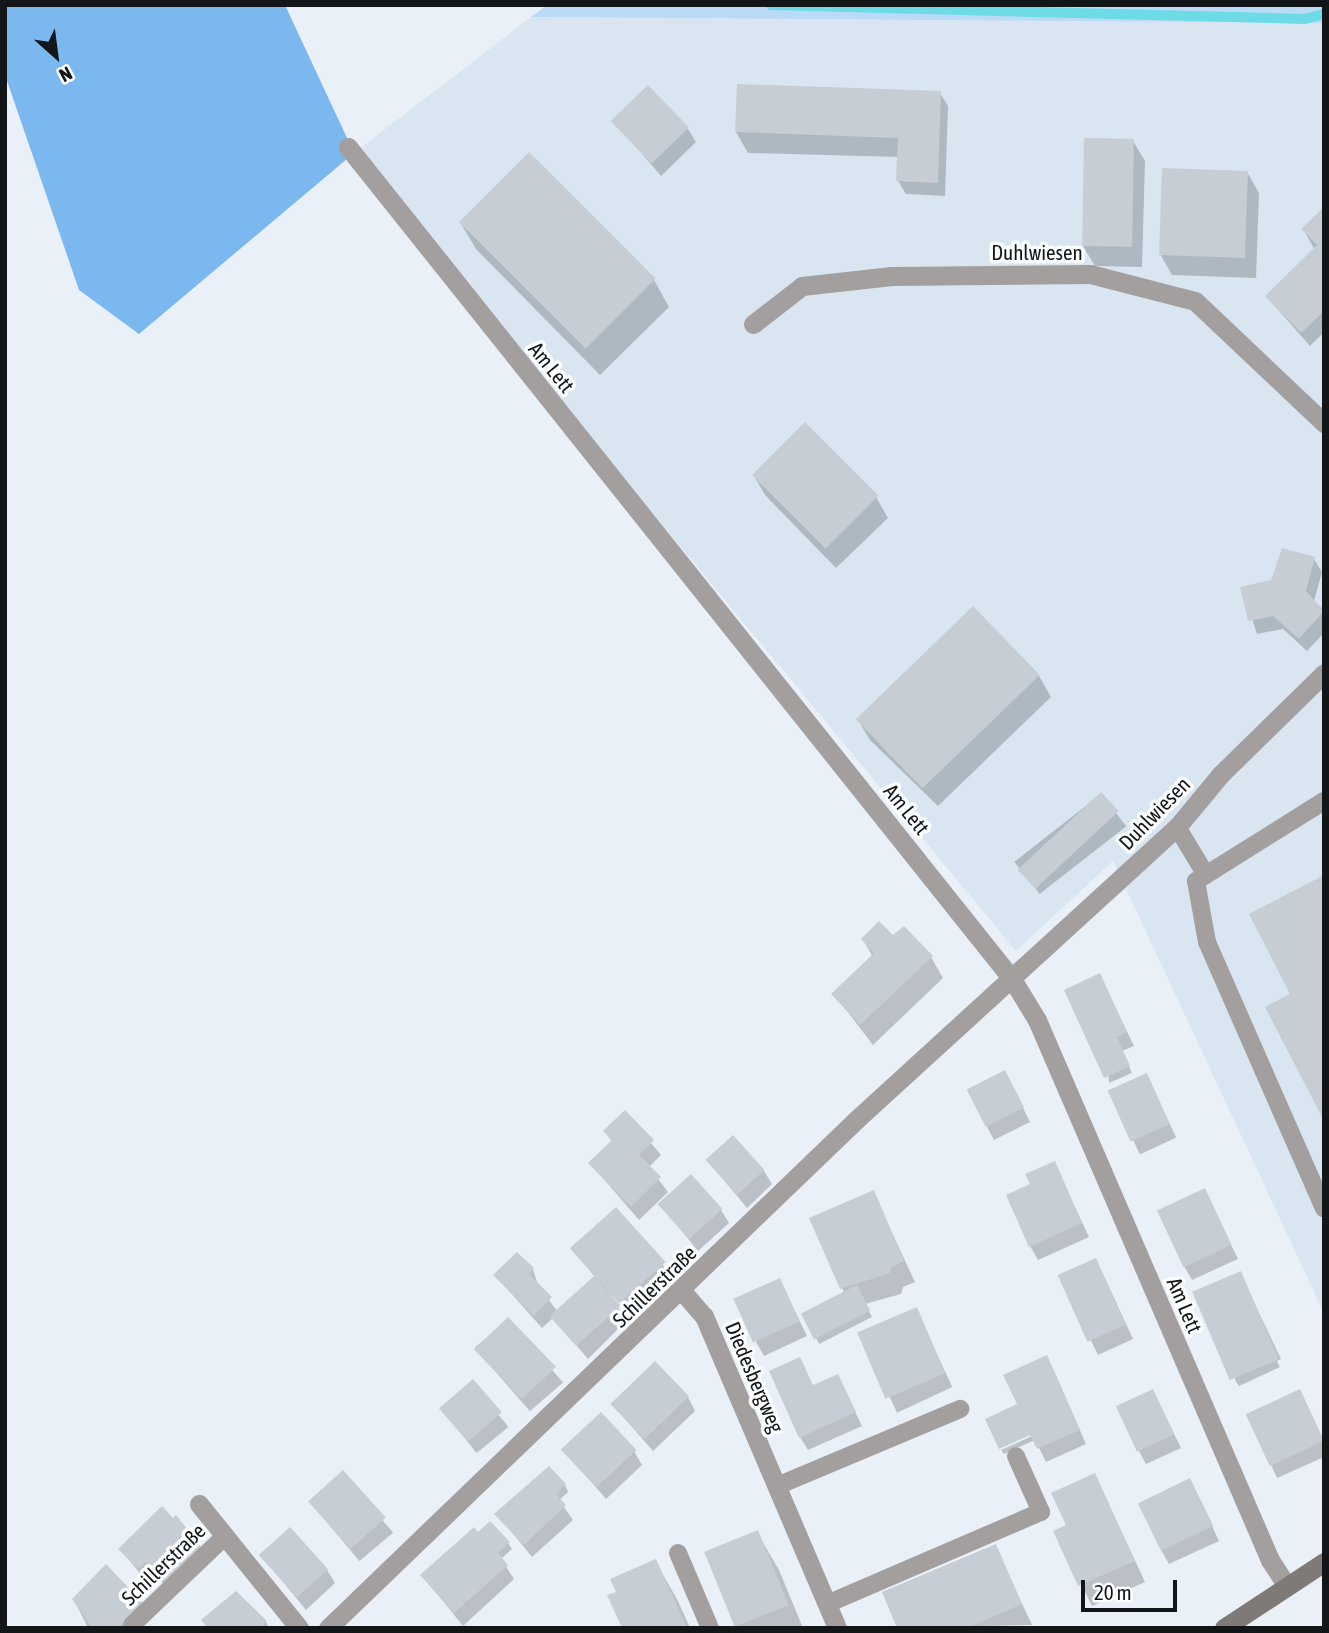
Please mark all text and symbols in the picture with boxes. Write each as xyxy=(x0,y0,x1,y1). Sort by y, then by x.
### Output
north arrow xyxy=(21,21,91,91)
text: N xyxy=(56,62,76,87)
street label: Duhlwiesen xyxy=(991,239,1083,265)
street label: Am Lett xyxy=(524,337,580,397)
street label: Duhlwiesen xyxy=(1113,771,1195,855)
street label: Am Lett xyxy=(879,779,935,839)
street label: Schillerstraße xyxy=(607,1240,701,1332)
street label: Am Lett xyxy=(1162,1273,1208,1337)
street label: Diedesbergweg xyxy=(720,1318,790,1436)
street label: Schillerstraße xyxy=(116,1518,210,1610)
scale bar xyxy=(1084,1566,1180,1610)
text: 20 m xyxy=(1094,1580,1132,1604)

